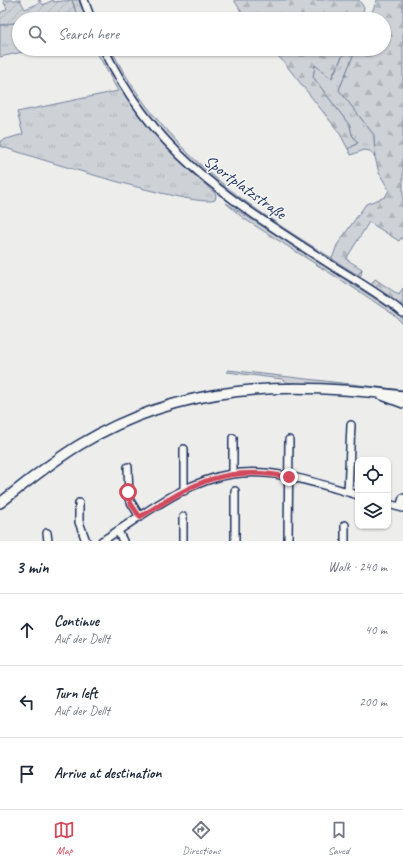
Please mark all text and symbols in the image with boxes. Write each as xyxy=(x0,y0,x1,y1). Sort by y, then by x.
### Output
search box xyxy=(12,12,391,56)
icon: search xyxy=(26,23,48,45)
text: Search here xyxy=(58,25,119,44)
street label: Sportplatzstraße xyxy=(200,150,291,225)
map controls xyxy=(355,457,391,529)
button: locate xyxy=(355,457,391,493)
route end xyxy=(280,468,298,486)
route start xyxy=(119,483,137,501)
button: layers xyxy=(355,493,391,529)
text: 3 min xyxy=(16,557,49,578)
text: Walk · 240 m xyxy=(328,559,387,575)
text: Continue xyxy=(54,612,99,631)
icon: ahead xyxy=(16,619,38,641)
text: 40 m xyxy=(365,622,387,638)
text: Auf der Dellt xyxy=(54,631,110,647)
text: Turn left xyxy=(54,684,97,703)
icon: left xyxy=(16,691,38,713)
text: 200 m xyxy=(359,694,387,710)
text: Auf der Dellt xyxy=(54,703,110,719)
icon: arrive xyxy=(16,763,38,785)
text: Arrive at destination xyxy=(54,764,161,783)
tab: Map xyxy=(53,819,75,857)
tab: Directions xyxy=(182,819,221,857)
tab: Saved xyxy=(328,819,350,857)

